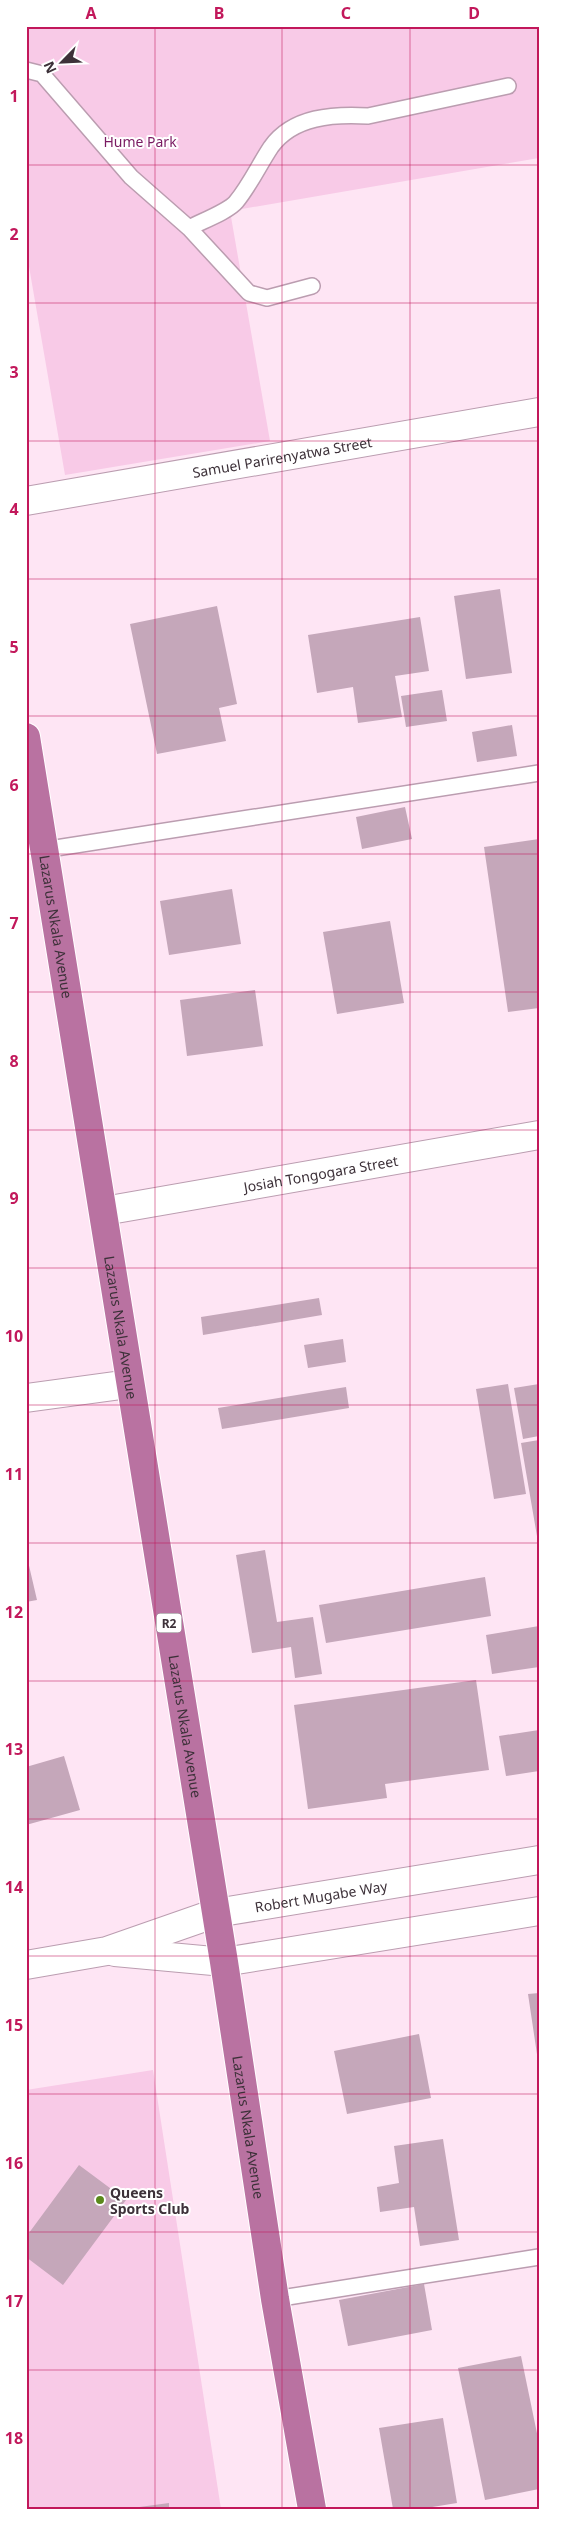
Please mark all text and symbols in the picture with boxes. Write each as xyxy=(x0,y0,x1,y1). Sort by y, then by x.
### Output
text: A xyxy=(85,2,97,24)
text: B xyxy=(214,2,224,24)
text: C xyxy=(341,2,351,24)
text: D xyxy=(468,2,480,24)
north arrow xyxy=(38,38,88,88)
text: N xyxy=(39,58,61,77)
text: 1 xyxy=(9,85,19,107)
park label: Hume Park xyxy=(103,132,177,151)
text: 2 xyxy=(9,223,19,245)
text: 3 xyxy=(9,361,19,383)
street label: Samuel Parirenyatwa Street xyxy=(191,432,373,481)
text: 4 xyxy=(9,498,19,520)
text: 5 xyxy=(9,636,19,658)
text: 6 xyxy=(9,774,19,796)
street label: Lazarus Nkala Avenue xyxy=(36,854,78,1000)
text: 7 xyxy=(9,912,19,934)
text: 8 xyxy=(9,1050,19,1072)
street label: Josiah Tongogara Street xyxy=(240,1150,399,1196)
text: 9 xyxy=(9,1187,19,1209)
street label: Lazarus Nkala Avenue xyxy=(100,1254,142,1400)
text: 10 xyxy=(5,1325,23,1347)
text: 11 xyxy=(5,1463,23,1485)
text: 12 xyxy=(5,1601,23,1623)
road number: R2 xyxy=(156,1614,182,1632)
street label: Lazarus Nkala Avenue xyxy=(165,1653,207,1799)
text: 13 xyxy=(5,1738,23,1760)
street label: Robert Mugabe Way xyxy=(253,1875,389,1916)
text: 14 xyxy=(5,1876,23,1898)
text: 15 xyxy=(5,2014,23,2036)
street label: Lazarus Nkala Avenue xyxy=(229,2054,269,2200)
text: 16 xyxy=(5,2152,23,2174)
place label: Queens Sports Club xyxy=(110,2183,190,2218)
marker: Queens Sports Club xyxy=(94,2194,106,2206)
text: 17 xyxy=(5,2290,23,2312)
text: 18 xyxy=(5,2427,23,2449)

